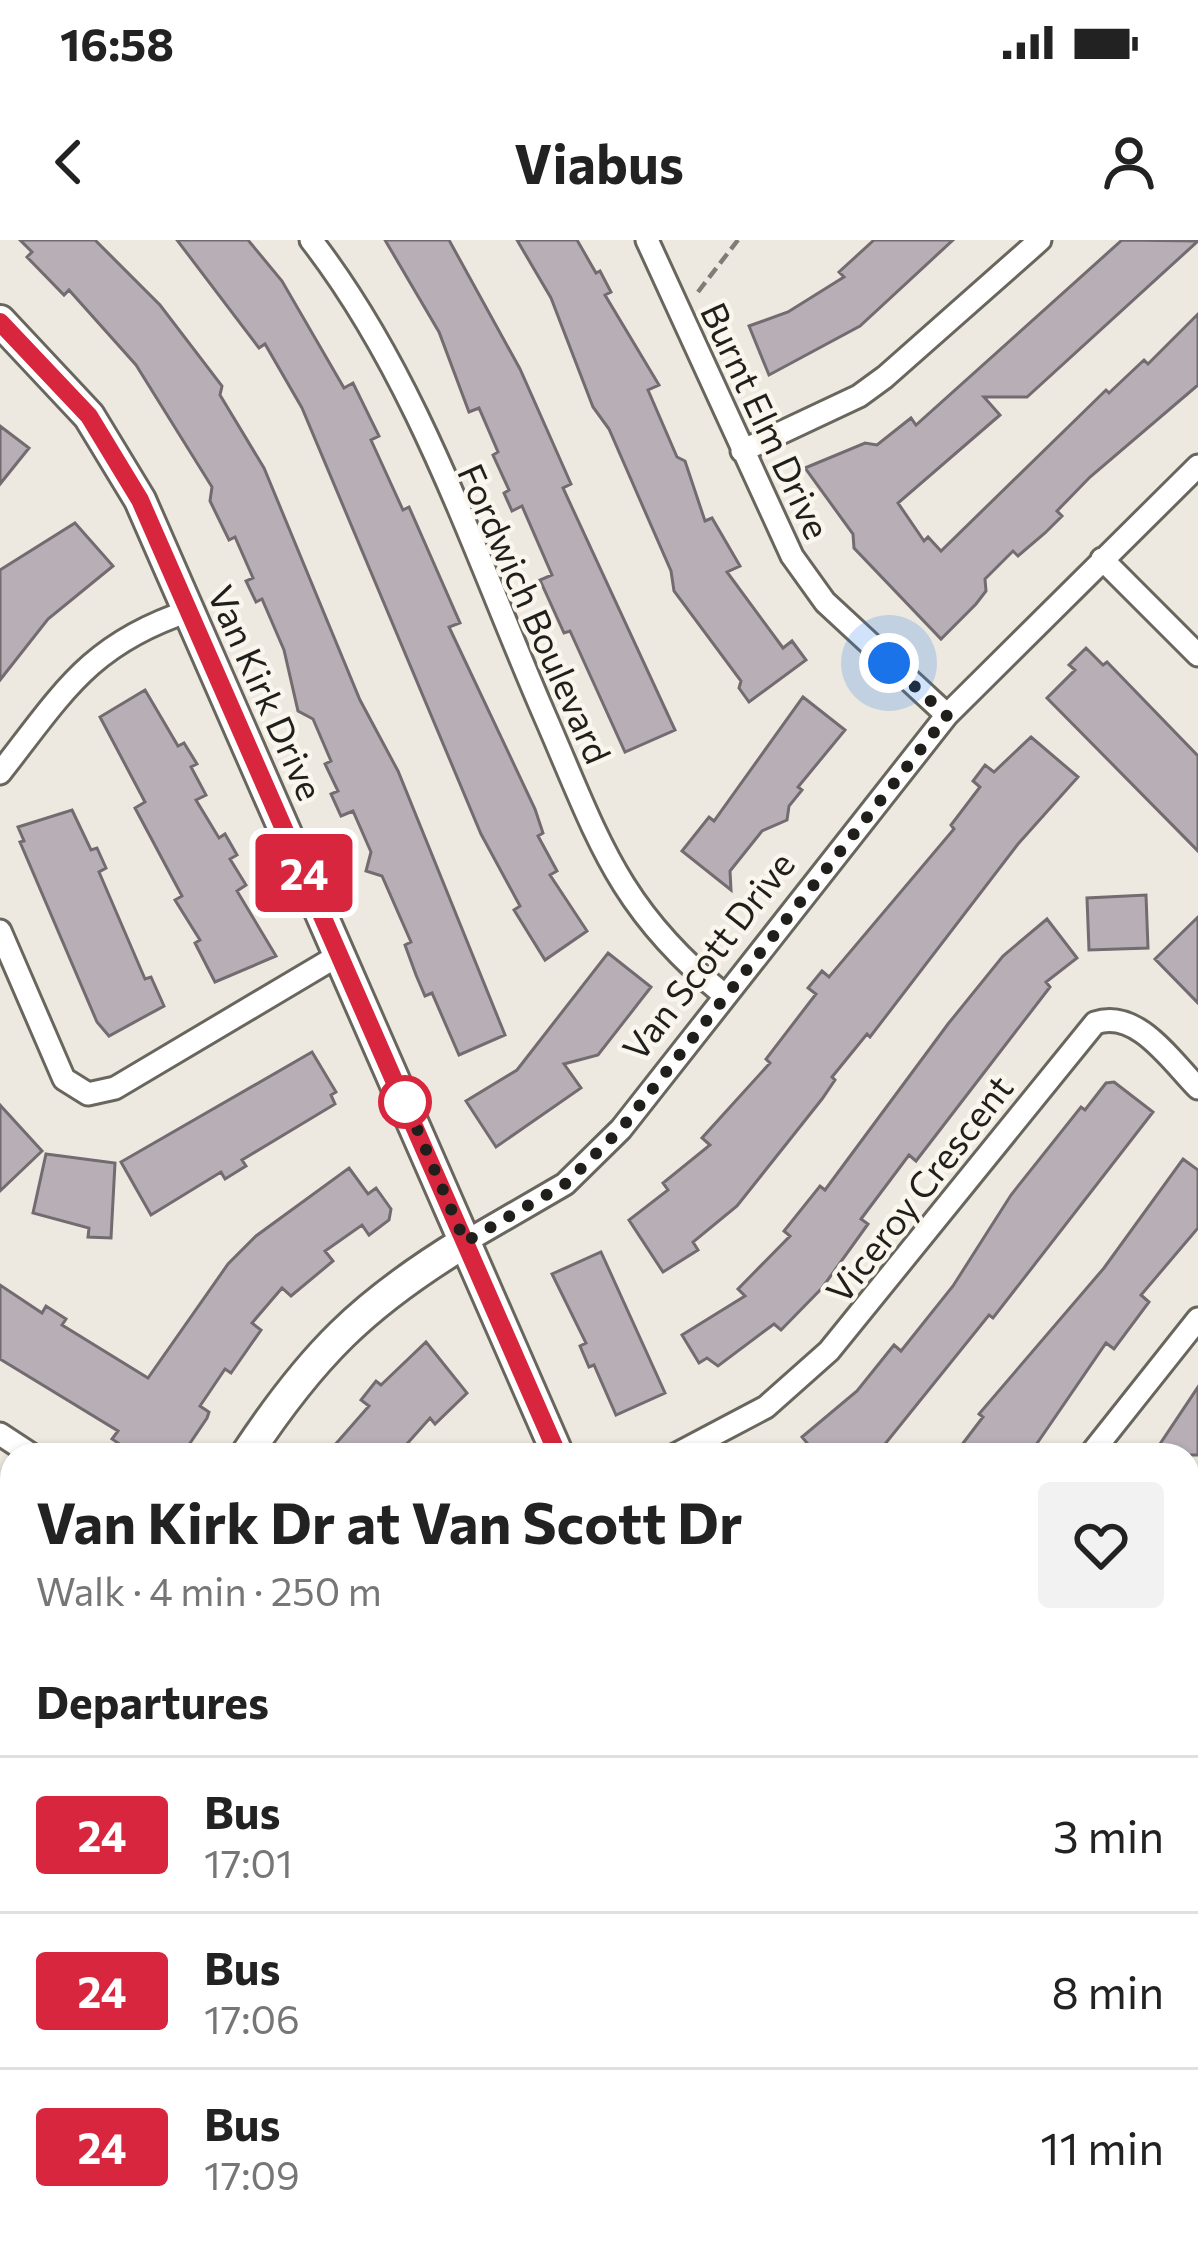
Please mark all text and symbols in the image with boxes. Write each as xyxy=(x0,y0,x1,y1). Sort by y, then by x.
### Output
text: 16:58 xyxy=(60,15,174,70)
icon: back xyxy=(36,129,102,195)
text: Viabus xyxy=(514,129,684,195)
icon: person xyxy=(1096,129,1162,195)
street label: Burnt Elm Drive xyxy=(693,295,841,545)
street label: Fordwich Boulevard xyxy=(450,456,622,770)
street label: Van Kirk Drive xyxy=(200,578,334,806)
your location xyxy=(859,633,919,693)
line badge: 24 xyxy=(250,834,358,912)
street label: Van Scott Drive xyxy=(612,842,802,1068)
text: 24 xyxy=(279,847,329,899)
street label: Viceroy Crescent xyxy=(815,1065,1021,1311)
unlabelled marker xyxy=(380,1077,430,1127)
button: heart xyxy=(1038,1482,1164,1608)
text: Van Kirk Dr at Van Scott Dr xyxy=(36,1486,742,1556)
text: Walk · 4 min · 250 m xyxy=(36,1566,382,1614)
text: Departures xyxy=(36,1673,269,1728)
text: Bus xyxy=(204,1783,280,1838)
text: 3 min xyxy=(1053,1807,1164,1862)
text: 24 xyxy=(77,1809,127,1861)
text: 17:01 xyxy=(204,1838,293,1886)
text: Bus xyxy=(204,1939,280,1994)
text: 8 min xyxy=(1051,1963,1164,2018)
text: 24 xyxy=(77,1965,127,2017)
text: 17:06 xyxy=(204,1994,300,2042)
text: Bus xyxy=(204,2095,280,2150)
text: 11 min xyxy=(1040,2119,1164,2174)
text: 24 xyxy=(77,2121,127,2173)
text: 17:09 xyxy=(204,2150,300,2198)

